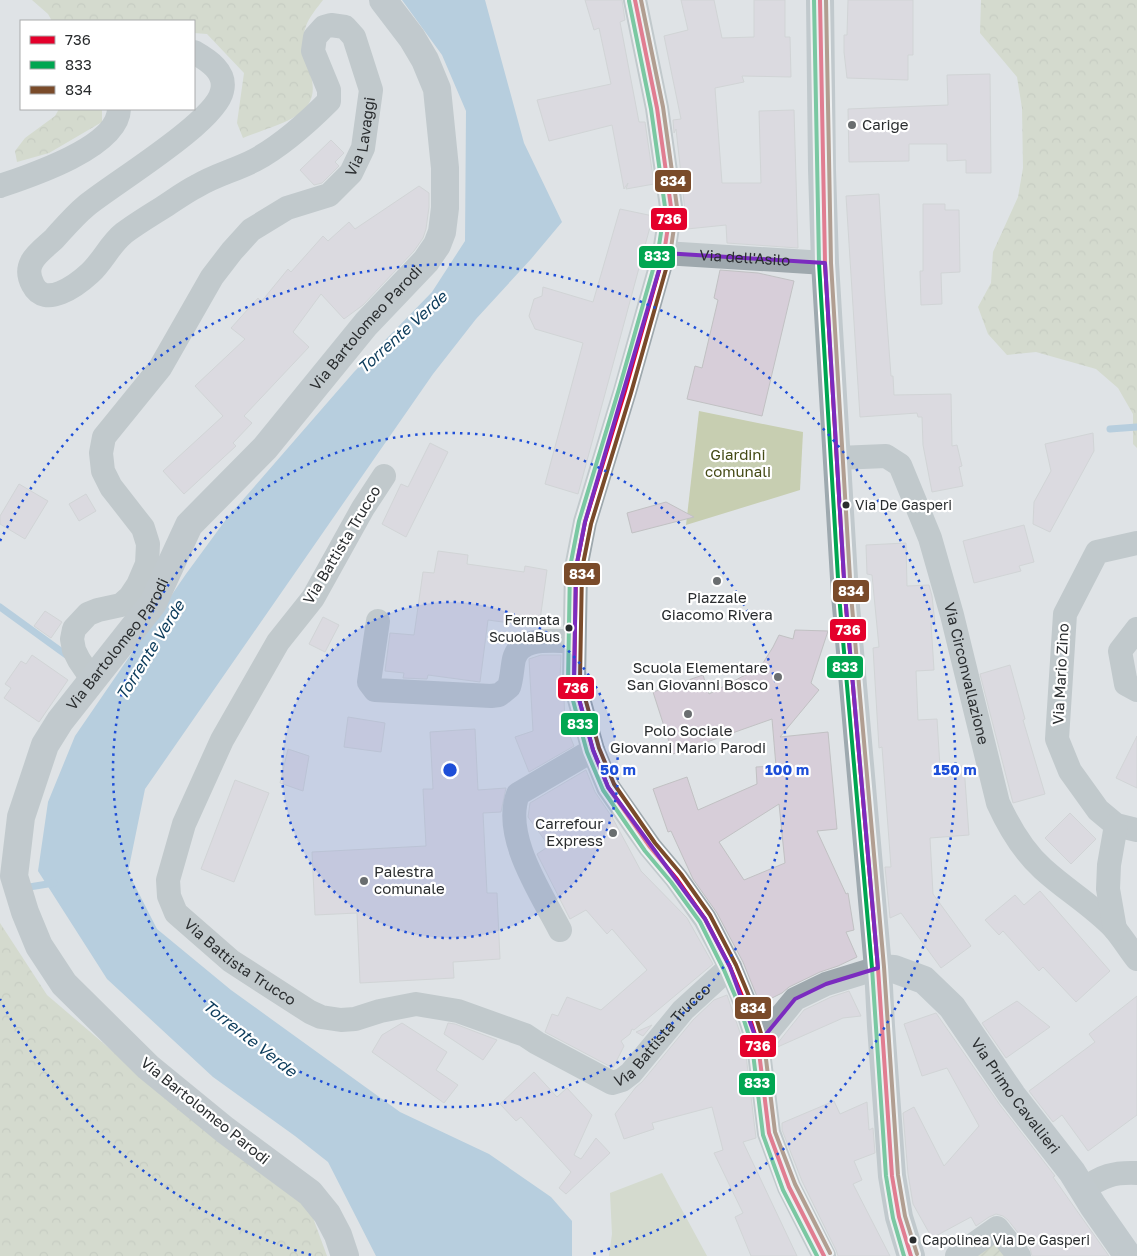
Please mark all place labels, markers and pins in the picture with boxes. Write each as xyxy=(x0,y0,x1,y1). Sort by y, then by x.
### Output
place label: Carige xyxy=(862,115,909,133)
marker: Carige xyxy=(846,119,858,131)
place label: Via De Gasperi xyxy=(855,496,952,513)
marker: Via De Gasperi xyxy=(841,500,851,510)
marker: Piazzale Giacomo Rivera xyxy=(711,575,723,587)
place label: Piazzale Giacomo Rivera xyxy=(661,588,773,623)
place label: Fermata ScuolaBus xyxy=(489,611,560,645)
marker: Fermata ScuolaBus xyxy=(564,623,574,633)
place label: Scuola Elementare San Giovanni Bosco xyxy=(627,658,768,693)
marker: Scuola Elementare San Giovanni Bosco xyxy=(772,671,784,683)
marker: Polo Sociale Giovanni Mario Parodi xyxy=(682,708,694,720)
place label: Polo Sociale Giovanni Mario Parodi xyxy=(610,721,766,756)
centre of rings xyxy=(441,761,459,779)
place label: Carrefour Express xyxy=(535,814,603,849)
marker: Carrefour Express xyxy=(607,827,619,839)
place label: Palestra comunale xyxy=(374,862,445,897)
marker: Palestra comunale xyxy=(358,875,370,887)
place label: Capolinea Via De Gasperi xyxy=(922,1231,1090,1248)
marker: Capolinea Via De Gasperi xyxy=(908,1235,918,1245)

